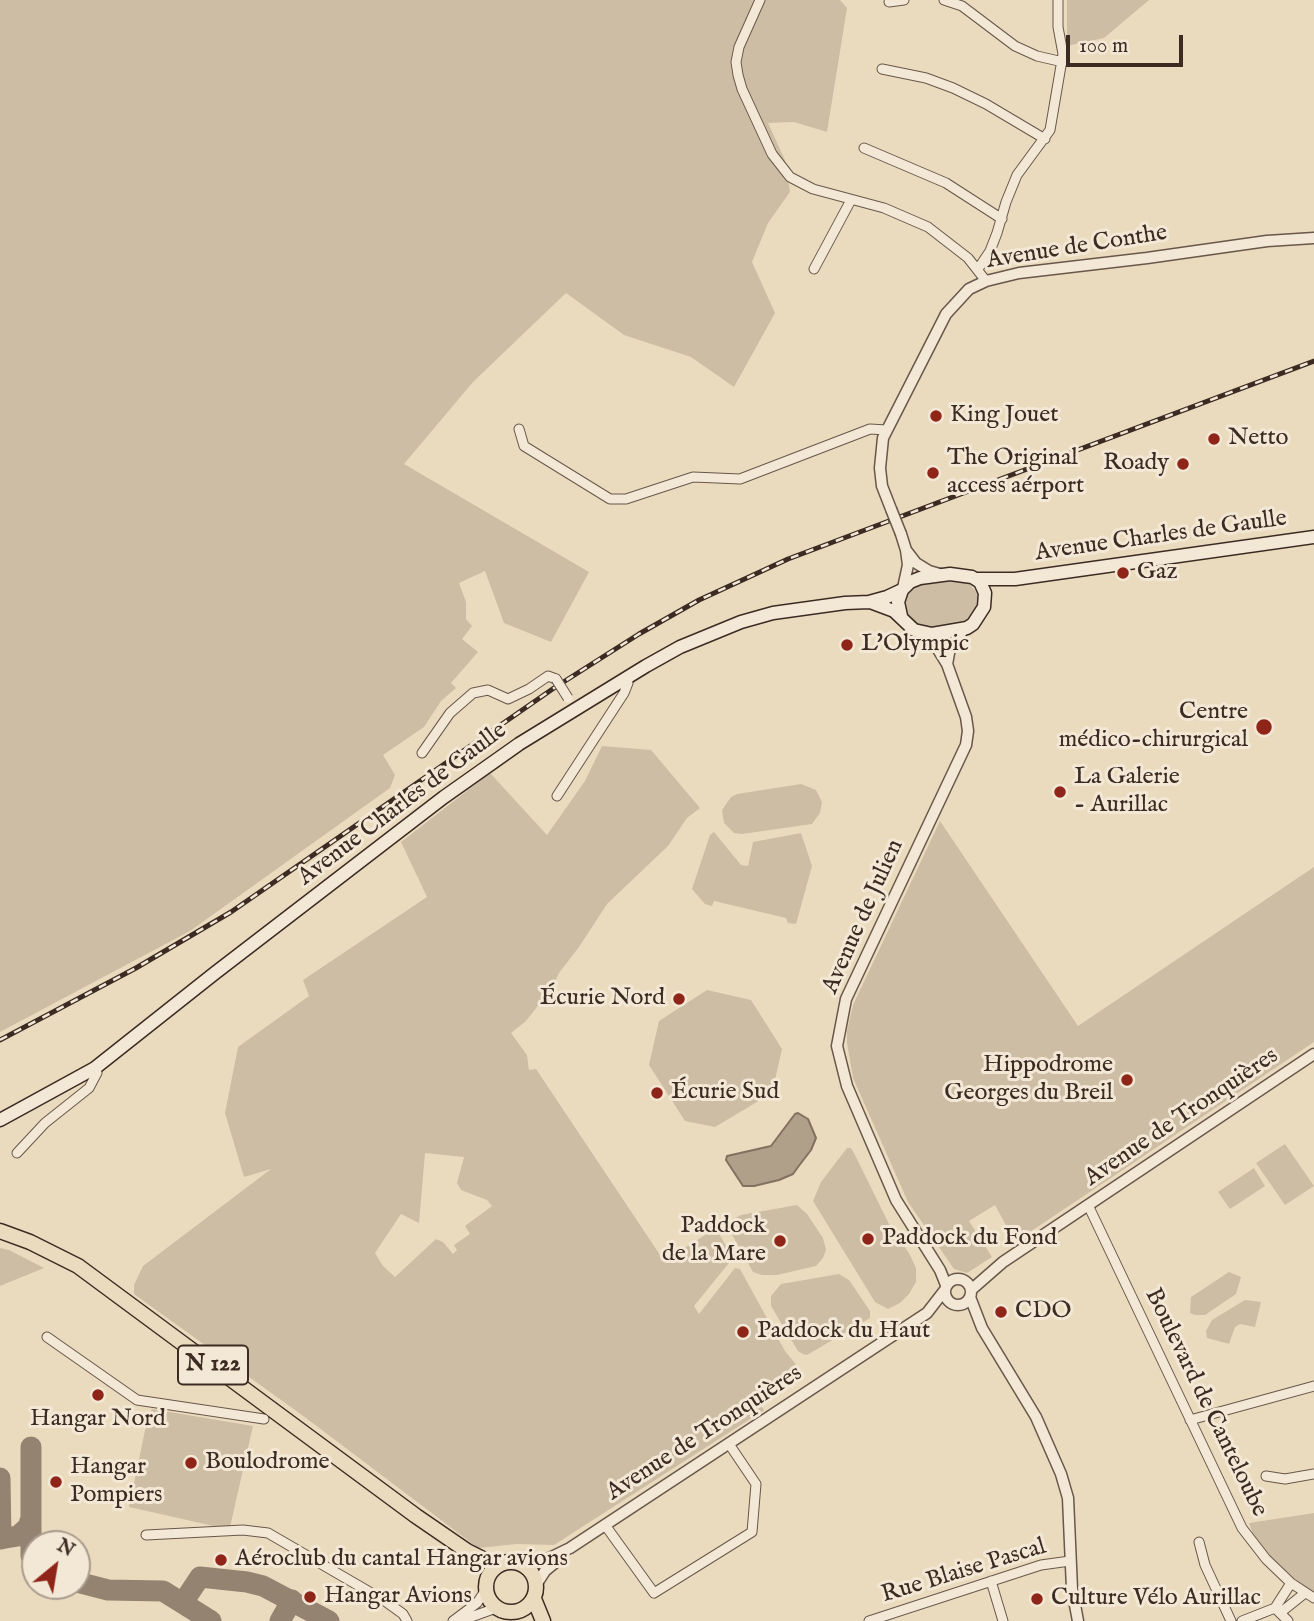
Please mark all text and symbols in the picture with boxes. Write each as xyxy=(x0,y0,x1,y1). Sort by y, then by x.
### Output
scale bar xyxy=(1069,21,1186,65)
text: 100 m xyxy=(1079,33,1128,60)
street label: Avenue de Conthe xyxy=(985,220,1169,276)
place label: King Jouet xyxy=(950,402,1059,430)
marker: King Jouet xyxy=(928,408,944,424)
place label: Netto xyxy=(1228,425,1288,453)
marker: Netto xyxy=(1206,431,1222,447)
place label: The Original access aérport xyxy=(947,445,1084,501)
place label: Roady xyxy=(1103,450,1169,478)
marker: Roady xyxy=(1175,456,1191,472)
marker: The Original access aérport xyxy=(925,465,941,481)
street label: Avenue Charles de Gaulle xyxy=(1033,505,1289,569)
place label: Gaz xyxy=(1137,559,1178,587)
marker: Gaz xyxy=(1115,565,1131,581)
place label: L'Olympic xyxy=(861,631,969,659)
marker: L'Olympic xyxy=(839,637,855,653)
place label: Centre médico-chirurgical xyxy=(1059,699,1248,755)
street label: Avenue Charles de Gaulle xyxy=(293,717,513,893)
marker: Centre médico-chirurgical xyxy=(1254,717,1274,737)
place label: La Galerie - Aurillac xyxy=(1074,764,1180,820)
marker: La Galerie - Aurillac xyxy=(1052,784,1068,800)
street label: Avenue de Julien xyxy=(817,835,911,999)
place label: Écurie Nord xyxy=(540,985,665,1013)
marker: Écurie Nord xyxy=(671,991,687,1007)
street label: Avenue de Tronquières xyxy=(1080,1042,1284,1194)
place label: Hippodrome Georges du Breil xyxy=(944,1052,1113,1108)
marker: Hippodrome Georges du Breil xyxy=(1119,1072,1135,1088)
place label: Écurie Sud xyxy=(671,1079,779,1107)
marker: Écurie Sud xyxy=(649,1085,665,1101)
place label: Paddock de la Mare xyxy=(662,1213,766,1269)
place label: Paddock du Fond xyxy=(882,1225,1057,1253)
marker: Paddock du Fond xyxy=(860,1231,876,1247)
marker: Paddock de la Mare xyxy=(772,1233,788,1249)
street label: Boulevard de Canteloube xyxy=(1137,1284,1273,1522)
place label: CDO xyxy=(1015,1298,1071,1326)
marker: CDO xyxy=(993,1304,1009,1320)
place label: Paddock du Haut xyxy=(757,1318,930,1346)
marker: Paddock du Haut xyxy=(735,1324,751,1340)
road number: N 122 xyxy=(178,1346,248,1384)
street label: Avenue de Tronquières xyxy=(602,1360,808,1508)
marker: Hangar Nord xyxy=(90,1387,106,1403)
place label: Hangar Nord xyxy=(30,1406,166,1434)
place label: Boulodrome xyxy=(205,1449,330,1477)
place label: Hangar Pompiers xyxy=(70,1454,162,1510)
marker: Boulodrome xyxy=(183,1455,199,1471)
marker: Hangar Pompiers xyxy=(48,1474,64,1490)
north arrow xyxy=(21,1530,91,1600)
street label: Rue Blaise Pascal xyxy=(878,1533,1050,1611)
text: N xyxy=(52,1534,79,1563)
place label: Aéroclub du cantal Hangar avions xyxy=(235,1546,568,1574)
marker: Aéroclub du cantal Hangar avions xyxy=(213,1552,229,1568)
place label: Hangar Avions xyxy=(324,1583,472,1611)
place label: Culture Vélo Aurillac xyxy=(1051,1585,1261,1613)
marker: Hangar Avions xyxy=(302,1589,318,1605)
marker: Culture Vélo Aurillac xyxy=(1029,1591,1045,1607)

